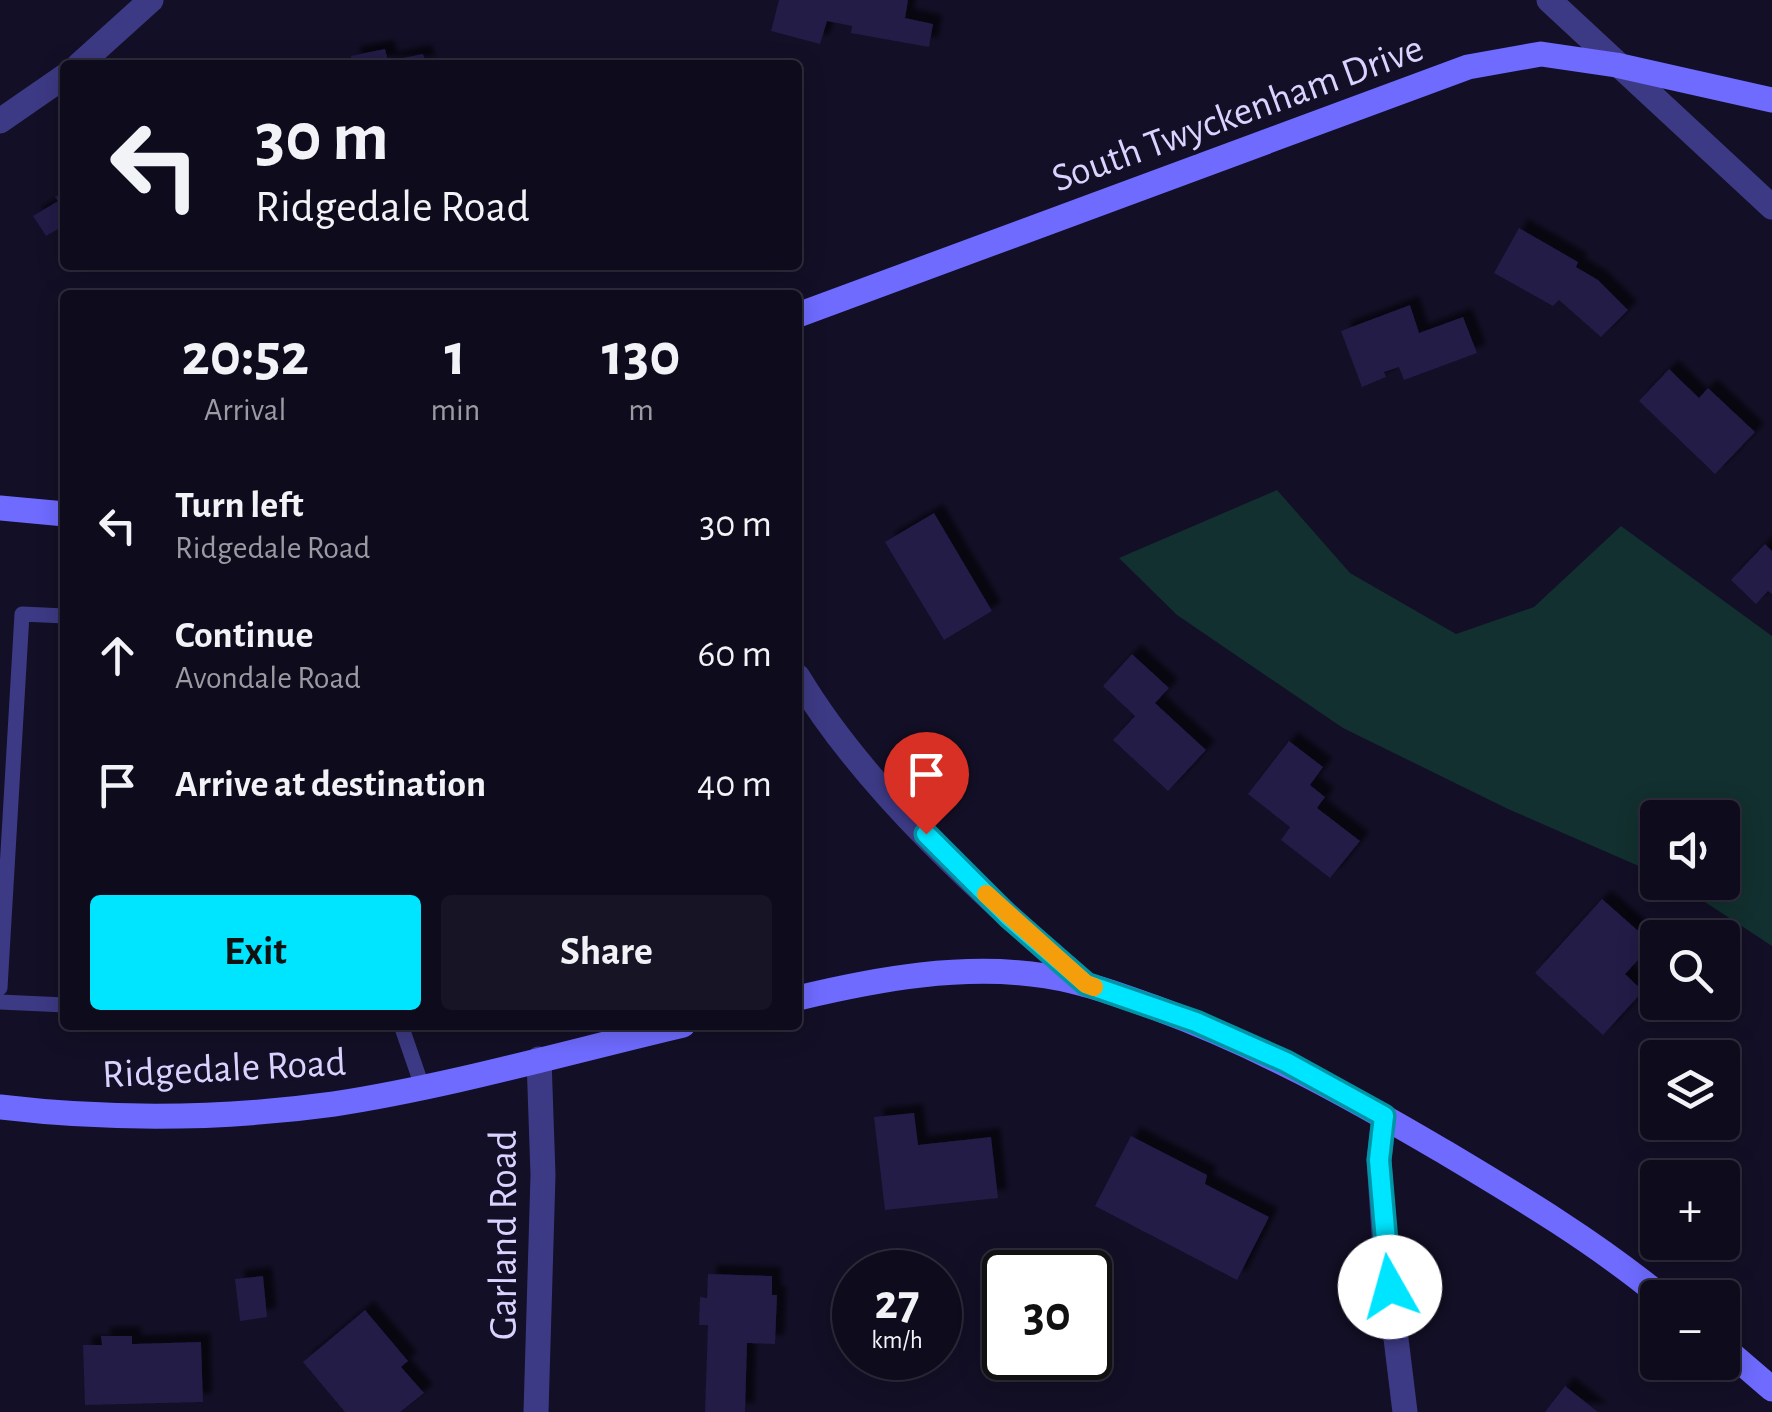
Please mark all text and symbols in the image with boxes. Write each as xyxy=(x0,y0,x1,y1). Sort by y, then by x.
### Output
street label: South Twyckenham Drive xyxy=(1047,28,1428,200)
icon: left xyxy=(90,100,220,230)
text: 30 m xyxy=(255,103,389,173)
text: Ridgedale Road xyxy=(255,185,530,230)
text: 20:52 xyxy=(181,326,309,386)
text: 1 xyxy=(445,326,466,386)
text: 130 xyxy=(602,326,681,386)
text: Arrival xyxy=(204,394,286,426)
text: min xyxy=(430,394,480,426)
text: m xyxy=(628,394,654,426)
text: Turn left xyxy=(175,487,303,525)
icon: left xyxy=(90,498,145,553)
text: 30 m xyxy=(700,506,772,544)
text: Ridgedale Road xyxy=(175,532,370,564)
text: Continue xyxy=(175,617,313,655)
icon: ahead xyxy=(90,628,145,683)
text: 60 m xyxy=(697,636,772,674)
text: Avondale Road xyxy=(175,662,361,694)
pin xyxy=(884,732,969,835)
icon: arrive xyxy=(899,747,954,802)
icon: arrive xyxy=(90,758,145,813)
text: Arrive at destination xyxy=(175,766,486,804)
text: 40 m xyxy=(697,766,772,804)
map controls xyxy=(1640,800,1740,1380)
button: sound xyxy=(1640,800,1740,900)
button: Exit xyxy=(90,895,421,1010)
button: Share xyxy=(441,895,772,1010)
button: search xyxy=(1640,920,1740,1020)
button: layers xyxy=(1640,1040,1740,1140)
street label: Ridgedale Road xyxy=(101,1043,347,1095)
street label: Garland Road xyxy=(484,1130,524,1340)
button: + xyxy=(1640,1160,1740,1260)
position arrow xyxy=(1338,1235,1442,1339)
speed limit sign: 30 xyxy=(982,1250,1112,1380)
text: 27 xyxy=(874,1278,920,1328)
button: − xyxy=(1640,1280,1740,1380)
text: km/h xyxy=(871,1328,923,1353)

